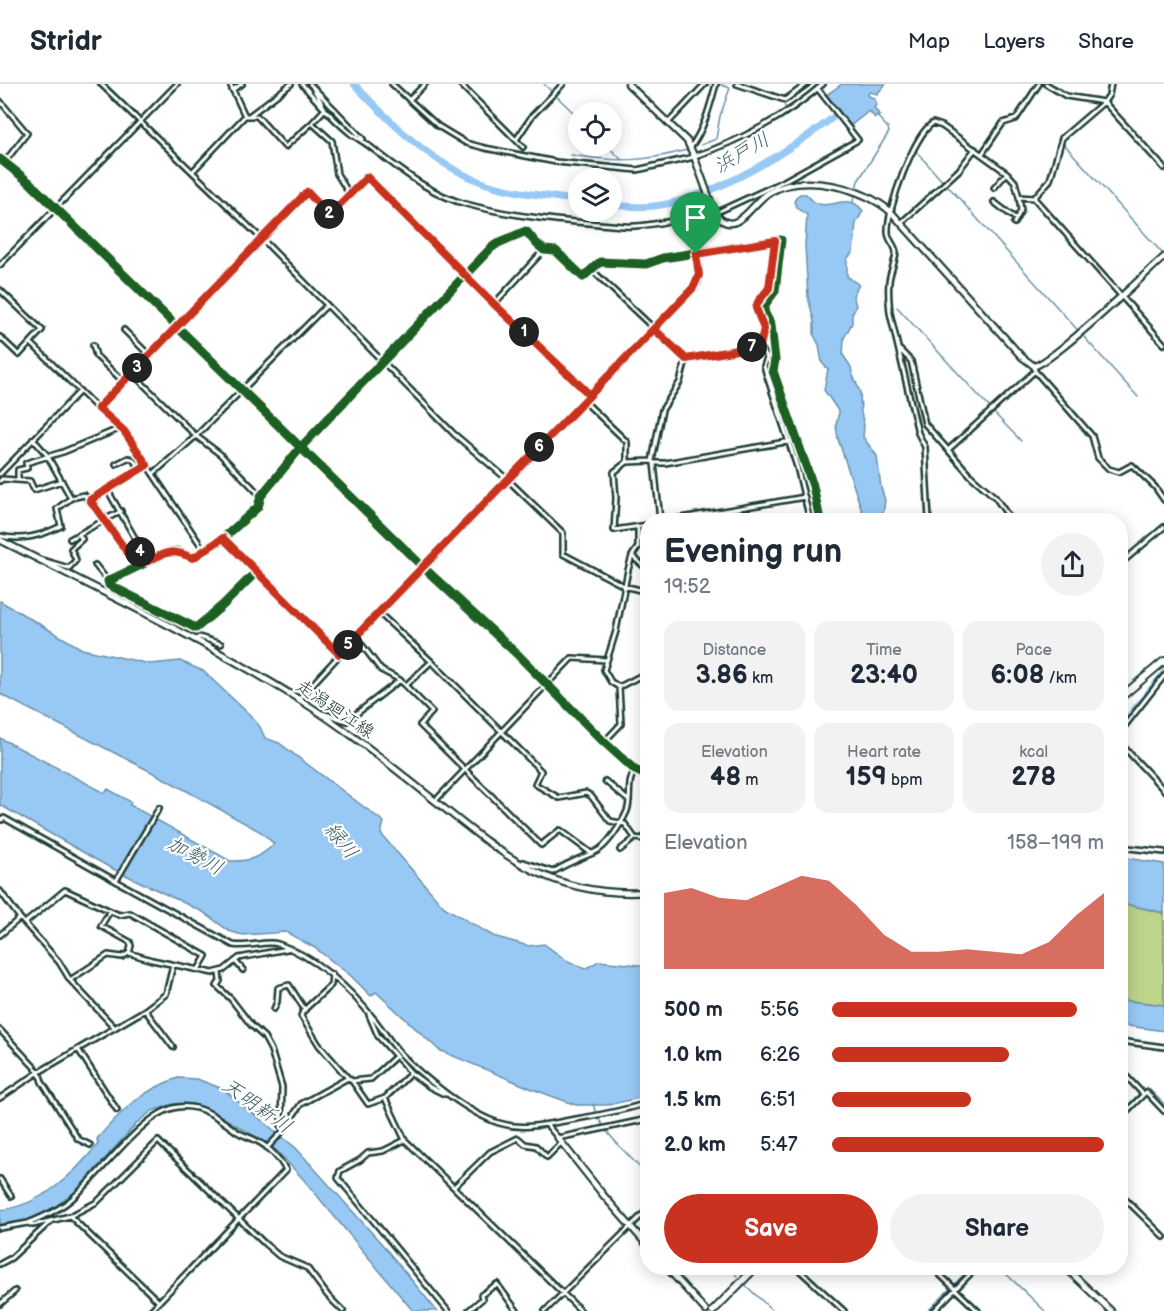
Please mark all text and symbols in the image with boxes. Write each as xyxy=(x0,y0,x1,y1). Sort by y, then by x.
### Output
text: Stridr xyxy=(30,25,102,58)
text: Map xyxy=(908,29,950,54)
text: Layers xyxy=(983,29,1045,54)
text: Share xyxy=(1078,29,1134,54)
map controls xyxy=(568,102,622,222)
button: locate xyxy=(568,102,622,156)
water label: 浜戸川 xyxy=(710,128,774,178)
button: layers xyxy=(568,168,622,222)
pin xyxy=(670,192,721,254)
pin: 2 xyxy=(314,199,344,229)
icon: arrive xyxy=(679,201,712,234)
text: 2 xyxy=(324,204,334,223)
pin: 1 xyxy=(509,317,539,347)
text: 1 xyxy=(521,322,527,341)
pin: 7 xyxy=(737,332,767,362)
text: 7 xyxy=(748,337,756,356)
pin: 3 xyxy=(122,353,152,383)
text: 3 xyxy=(132,358,142,377)
pin: 6 xyxy=(524,432,554,462)
text: 6 xyxy=(534,437,544,456)
text: Evening run xyxy=(664,532,842,572)
button: share xyxy=(1041,533,1104,596)
pin: 4 xyxy=(125,537,155,567)
text: 4 xyxy=(135,542,145,561)
text: 19:52 xyxy=(664,575,711,599)
pin: 5 xyxy=(333,630,363,660)
text: 5 xyxy=(343,635,353,654)
text: Distance xyxy=(702,641,766,660)
text: Time xyxy=(866,641,902,660)
text: Pace xyxy=(1015,641,1052,660)
text: 3.86 xyxy=(695,660,748,691)
text: 23:40 xyxy=(850,660,918,691)
text: 6:08 xyxy=(990,660,1044,691)
text: km xyxy=(748,669,773,688)
text: /km xyxy=(1044,669,1077,688)
street label: 走潟廻江線 xyxy=(292,675,378,743)
text: Elevation xyxy=(701,743,768,762)
text: Heart rate xyxy=(847,743,921,762)
text: kcal xyxy=(1019,743,1048,762)
text: 48 xyxy=(710,762,741,793)
text: 159 xyxy=(845,762,887,793)
text: 278 xyxy=(1011,762,1056,793)
text: m xyxy=(741,771,759,790)
text: bpm xyxy=(887,771,923,790)
water label: 緑川 xyxy=(319,818,363,864)
water label: 加勢川 xyxy=(163,831,227,881)
text: Elevation xyxy=(664,831,747,855)
text: 158–199 m xyxy=(1007,831,1104,855)
text: 500 m xyxy=(664,998,723,1022)
text: 5:56 xyxy=(760,998,799,1022)
text: 1.0 km xyxy=(664,1043,722,1067)
text: 6:26 xyxy=(760,1043,800,1067)
water label: 天明新川 xyxy=(217,1073,297,1139)
text: 1.5 km xyxy=(664,1088,721,1112)
text: 6:51 xyxy=(760,1088,795,1112)
text: 2.0 km xyxy=(664,1133,726,1157)
text: 5:47 xyxy=(760,1133,798,1157)
button: Save xyxy=(664,1194,878,1263)
button: Share xyxy=(890,1194,1104,1263)

